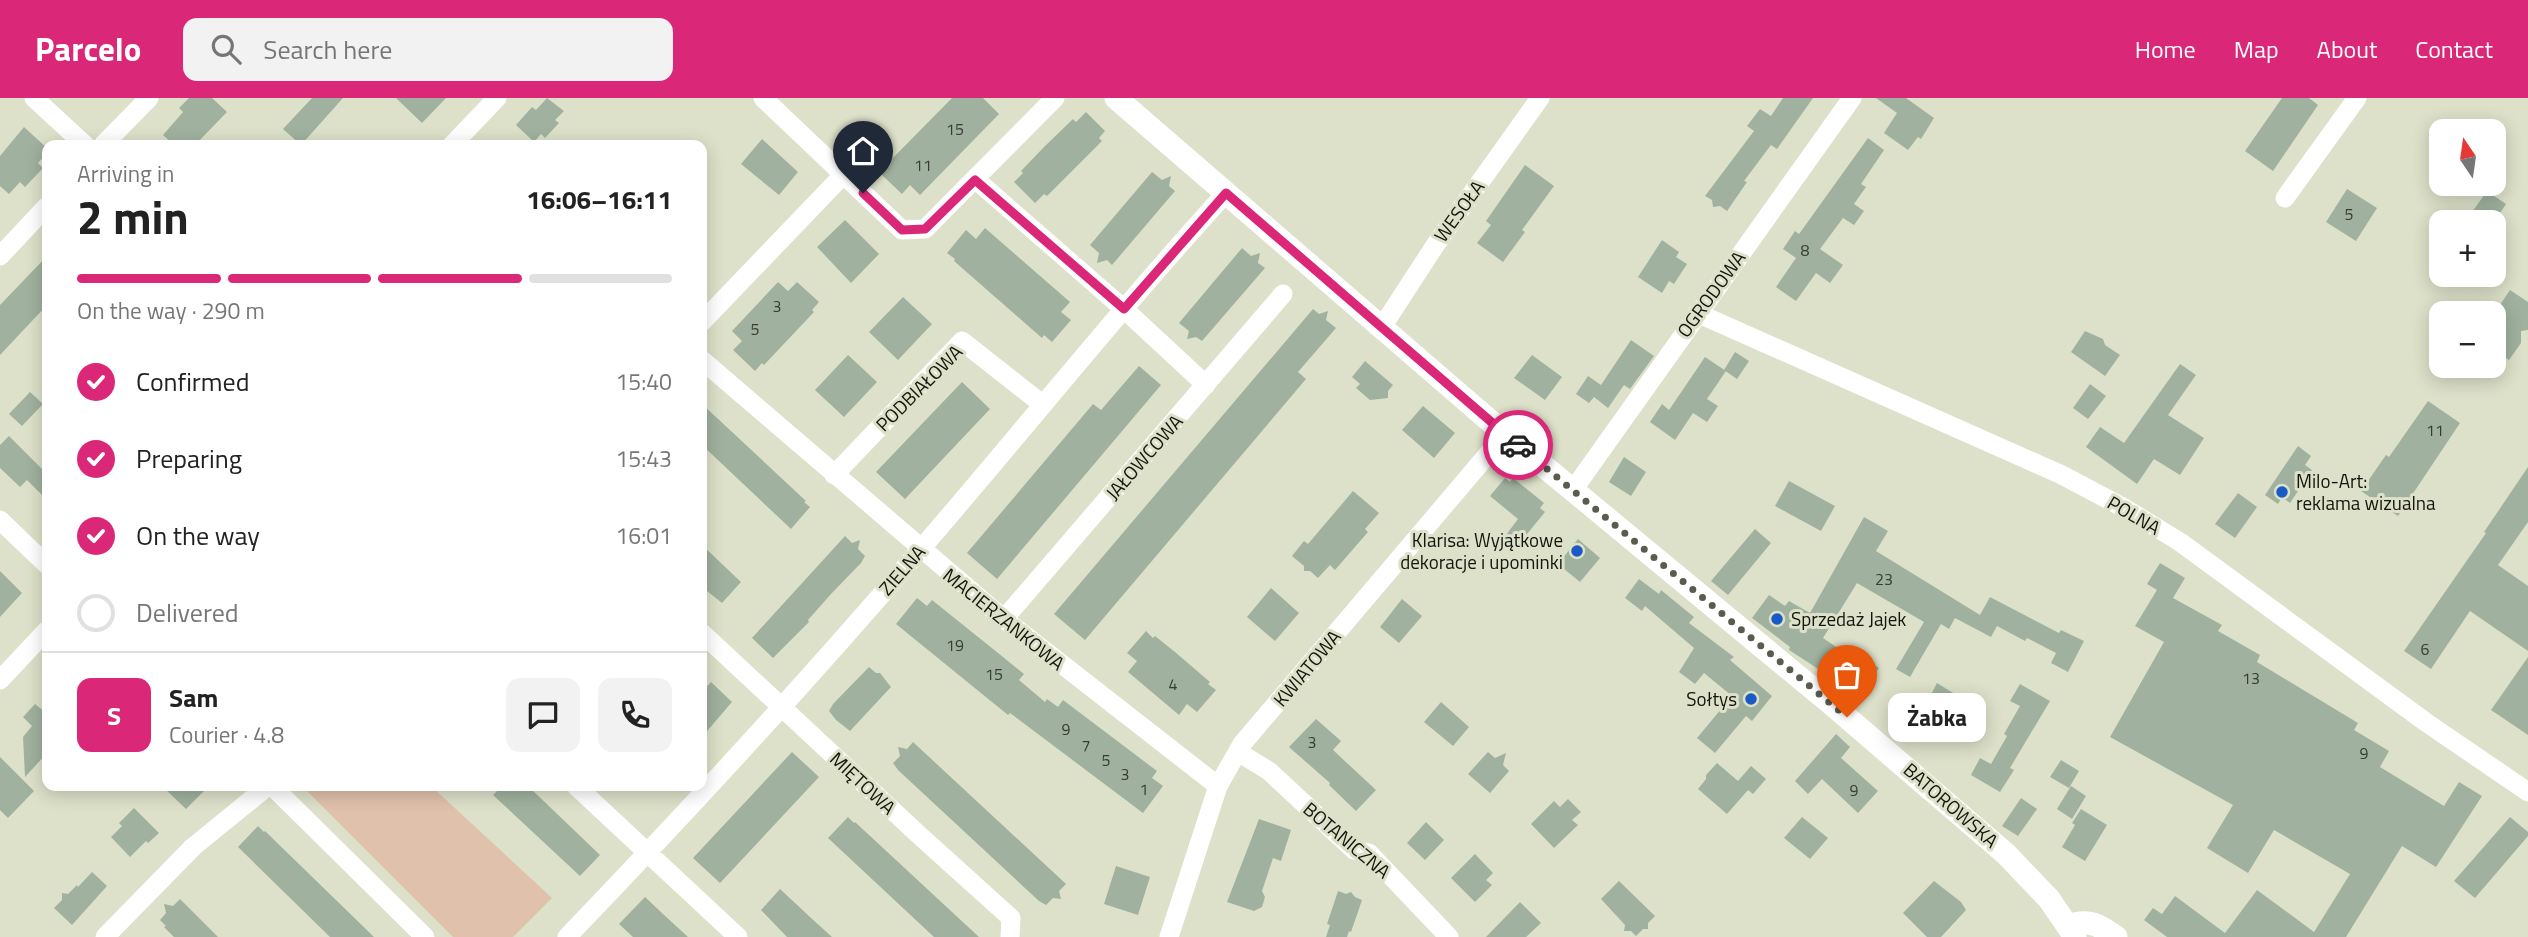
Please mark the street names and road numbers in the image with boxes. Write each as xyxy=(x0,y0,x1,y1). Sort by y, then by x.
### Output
street label: WESOŁA xyxy=(1426,174,1491,248)
street label: OGRODOWA xyxy=(1669,244,1752,343)
street label: PODBIAŁOWA xyxy=(869,338,969,438)
street label: JAŁOWCOWA xyxy=(1098,407,1189,506)
street label: POLNA xyxy=(2102,488,2166,541)
street label: ZIELNA xyxy=(871,538,932,601)
street label: MACIERZANKOWA xyxy=(937,560,1071,677)
street label: KWIATOWA xyxy=(1266,623,1347,712)
street label: MIĘTOWA xyxy=(824,744,903,821)
street label: BATOROWSKA xyxy=(1897,755,2005,854)
street label: BOTANICZNA xyxy=(1297,794,1397,885)

